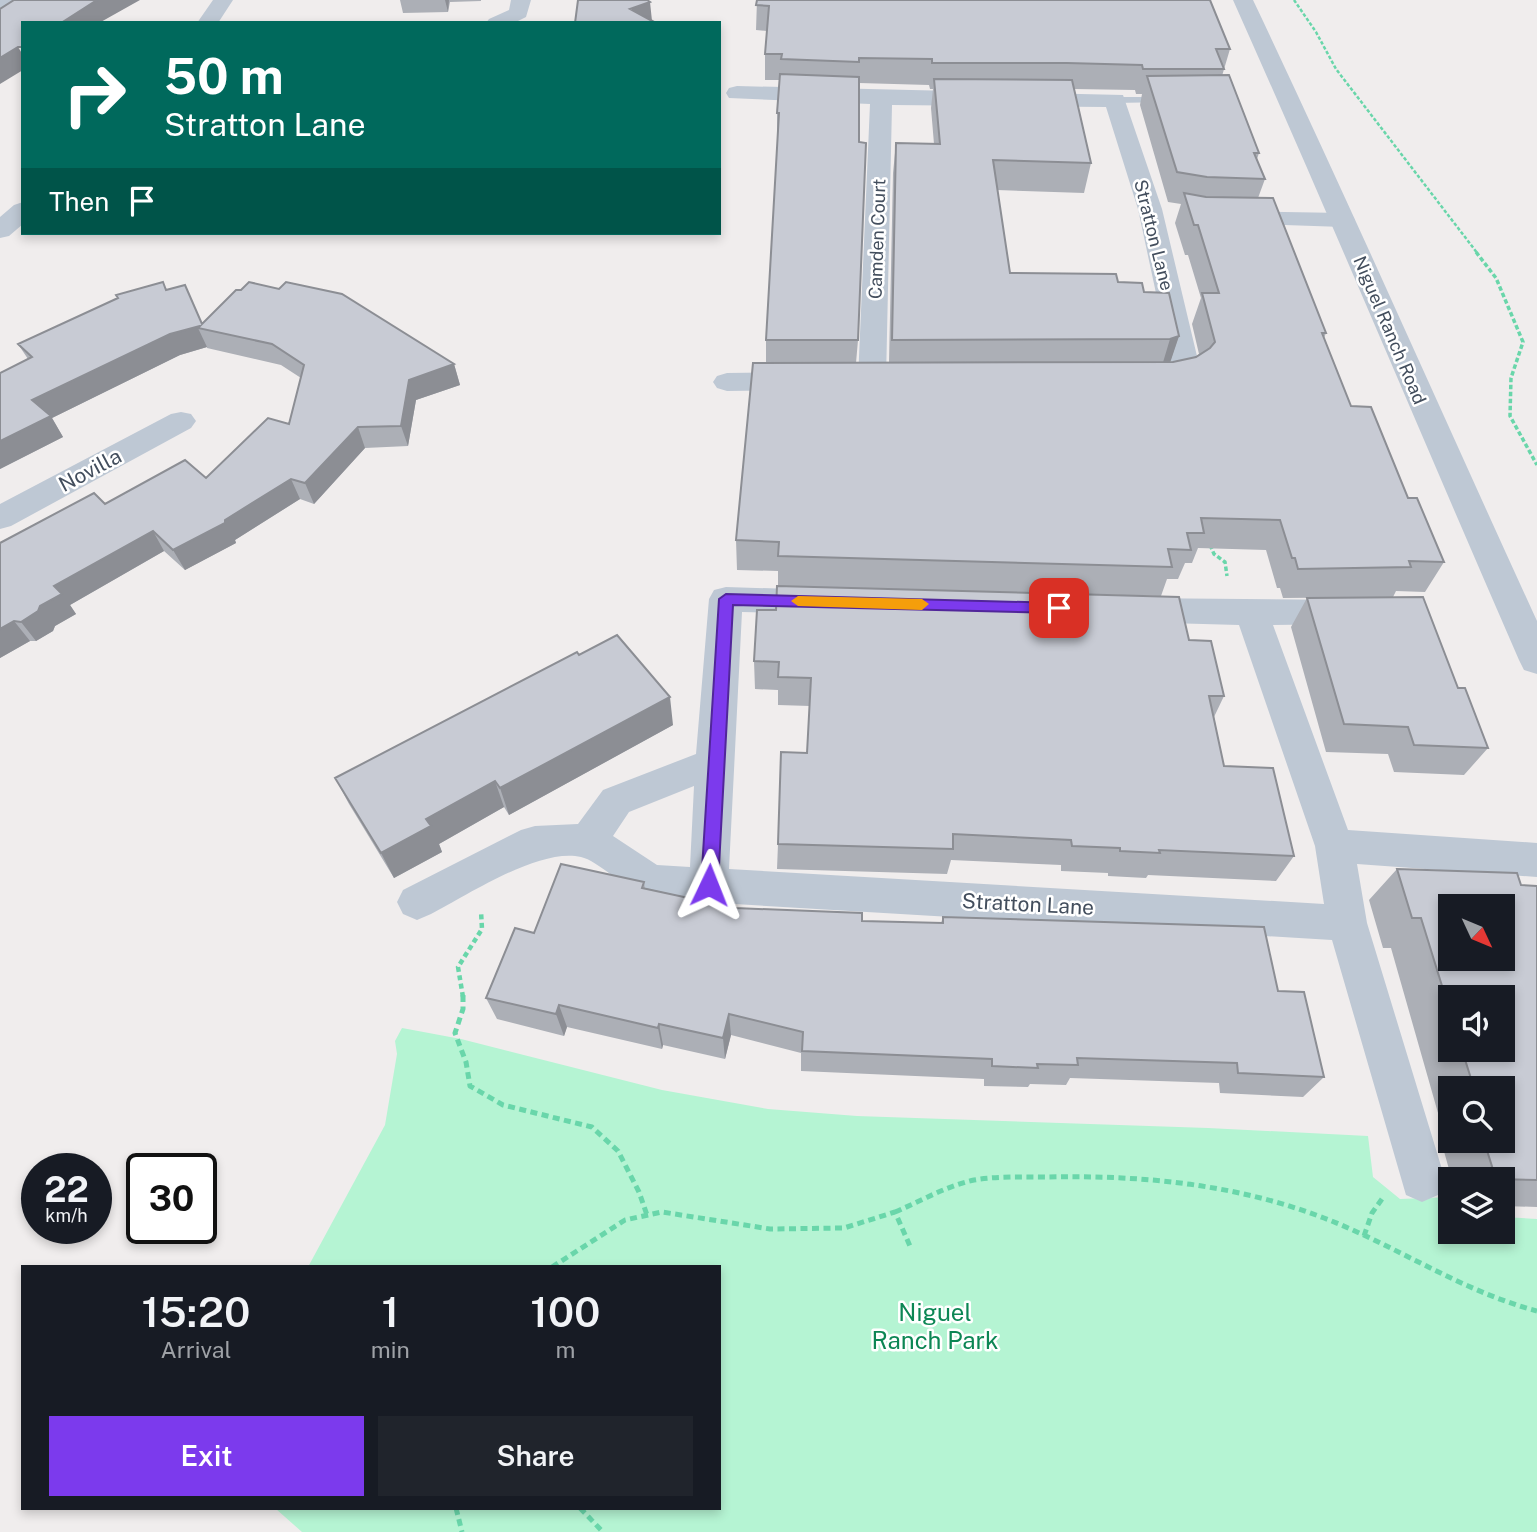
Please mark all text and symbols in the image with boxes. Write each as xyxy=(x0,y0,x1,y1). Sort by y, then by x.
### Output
text: 50 m xyxy=(164,47,284,105)
icon: right xyxy=(49,49,140,140)
text: Stratton Lane xyxy=(164,106,366,143)
street label: Stratton Lane xyxy=(1130,177,1178,293)
street label: Camden Court xyxy=(864,178,890,300)
icon: arrive xyxy=(123,182,161,220)
text: Then xyxy=(49,186,109,217)
street label: Niguel Ranch Road xyxy=(1349,253,1431,407)
street label: Novilla xyxy=(54,443,126,497)
pin xyxy=(1029,578,1089,638)
icon: arrive xyxy=(1040,589,1078,627)
position arrow xyxy=(672,848,746,922)
street label: Stratton Lane xyxy=(961,888,1095,920)
north arrow xyxy=(1438,894,1516,971)
map controls xyxy=(1438,894,1515,1244)
button: sound xyxy=(1438,985,1515,1062)
button: search xyxy=(1438,1076,1515,1153)
speed limit sign: 30 xyxy=(126,1153,217,1244)
button: layers xyxy=(1438,1167,1515,1244)
text: 22 xyxy=(44,1169,89,1210)
text: km/h xyxy=(45,1205,88,1226)
text: 15:20 xyxy=(141,1287,250,1336)
text: 1 xyxy=(382,1287,399,1336)
text: 100 xyxy=(530,1287,601,1336)
park label: Niguel Ranch Park xyxy=(872,1298,998,1354)
text: Arrival xyxy=(160,1336,231,1363)
text: min xyxy=(371,1336,410,1363)
text: m xyxy=(555,1336,575,1363)
button: Exit xyxy=(49,1416,364,1496)
button: Share xyxy=(378,1416,693,1496)

